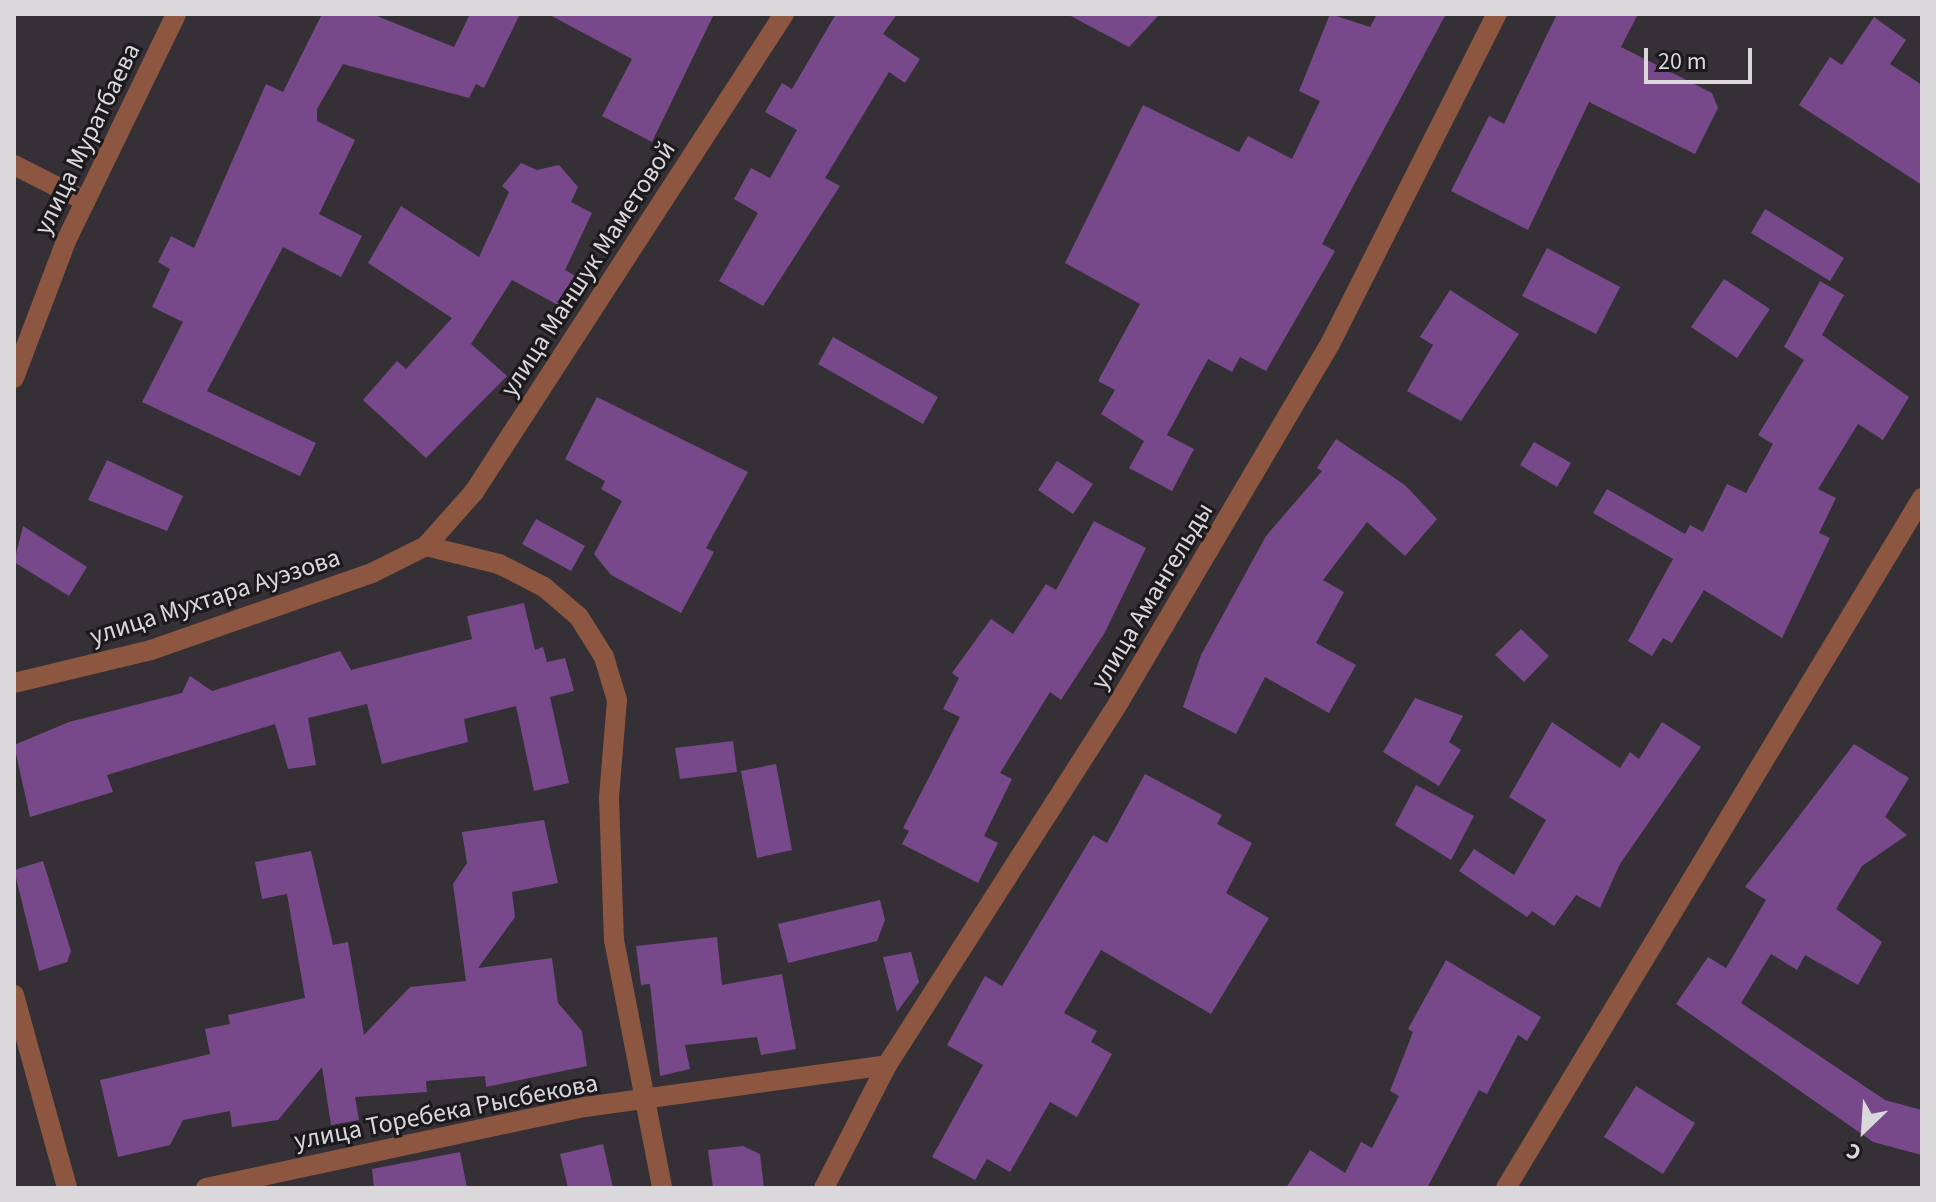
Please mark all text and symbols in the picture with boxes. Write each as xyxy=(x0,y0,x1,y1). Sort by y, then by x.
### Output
scale bar xyxy=(1648,32,1756,82)
street label: улица Муратбаева xyxy=(27,38,147,240)
text: 20 m xyxy=(1658,44,1707,79)
street label: улица Маншук Маметовой xyxy=(494,135,682,403)
street label: улица Амангельды xyxy=(1084,497,1220,695)
street label: улица Мухтара Ауэзова xyxy=(86,542,344,652)
street label: улица Торебека Рысбекова xyxy=(292,1067,600,1157)
north arrow xyxy=(1824,1090,1904,1170)
text: С xyxy=(1841,1135,1866,1169)

